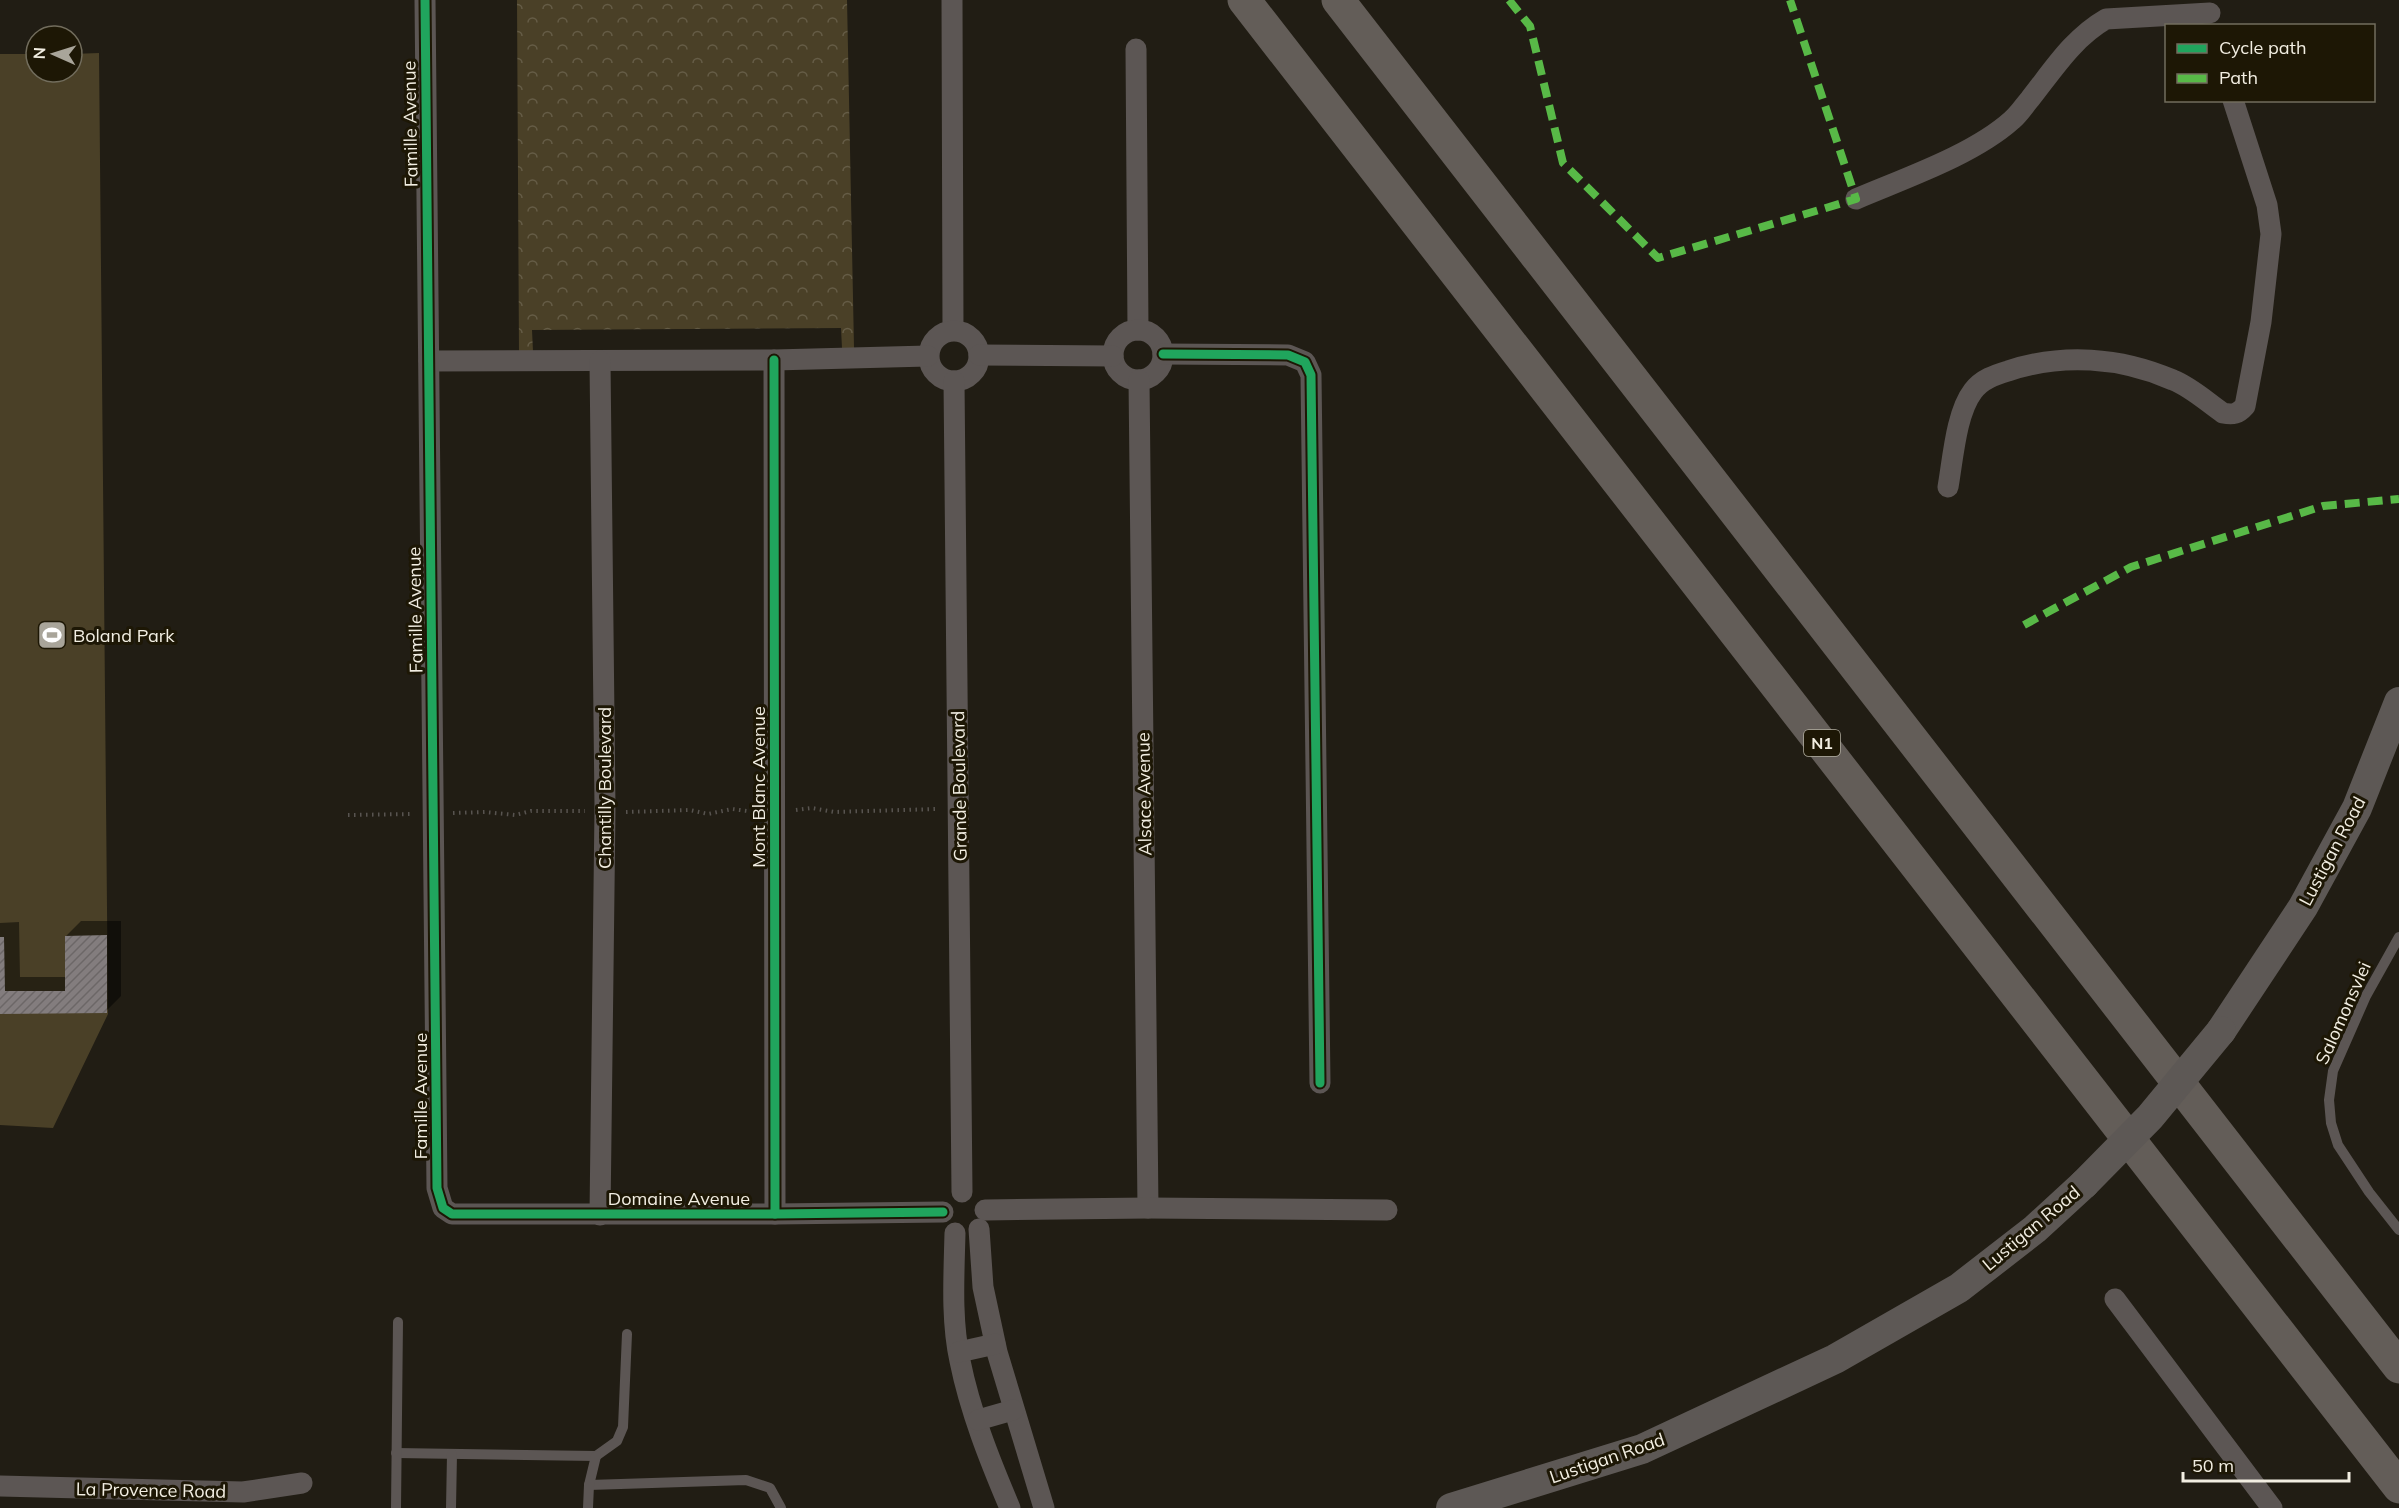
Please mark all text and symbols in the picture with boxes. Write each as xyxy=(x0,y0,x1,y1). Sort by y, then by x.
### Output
north arrow xyxy=(24,24,84,84)
legend xyxy=(2165,24,2375,102)
text: Cycle path xyxy=(2219,36,2306,59)
text: N xyxy=(29,47,49,60)
street label: Famille Avenue xyxy=(397,61,423,187)
text: Path xyxy=(2219,66,2258,89)
street label: Famille Avenue xyxy=(402,547,428,673)
sports icon: Boland Park xyxy=(36,619,68,651)
place label: Boland Park xyxy=(73,624,175,647)
street label: Mont Blanc Avenue xyxy=(747,706,770,868)
street label: Chantilly Boulevard xyxy=(593,707,616,869)
street label: Grande Boulevard xyxy=(946,711,972,861)
road number: N1 xyxy=(1804,730,1840,756)
street label: Alsace Avenue xyxy=(1131,732,1157,856)
street label: Lustigan Road xyxy=(2294,792,2370,910)
street label: Salomonsvlei xyxy=(2310,958,2376,1068)
street label: Famille Avenue xyxy=(409,1033,432,1159)
street label: Lustigan Road xyxy=(1977,1180,2085,1276)
street label: Domaine Avenue xyxy=(608,1187,750,1210)
street label: Lustigan Road xyxy=(1546,1428,1668,1488)
scale bar xyxy=(2183,1445,2350,1483)
text: 50 m xyxy=(2192,1454,2234,1477)
street label: La Provence Road xyxy=(76,1477,226,1503)

